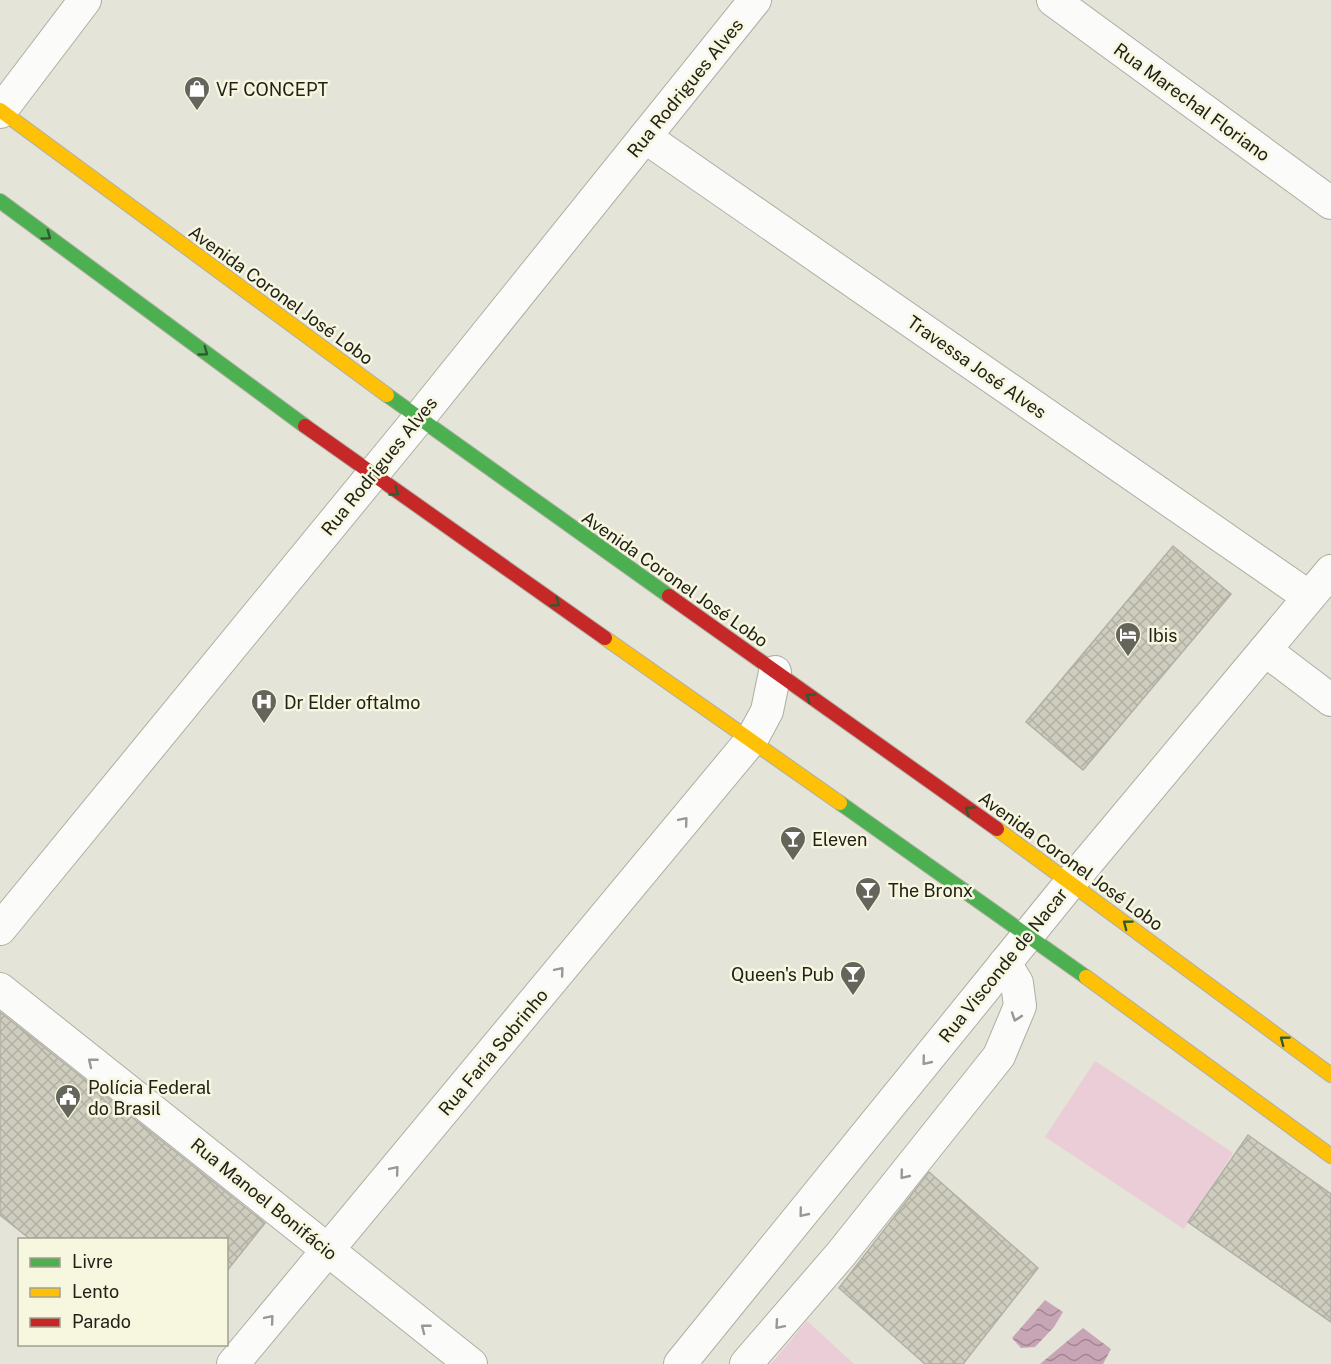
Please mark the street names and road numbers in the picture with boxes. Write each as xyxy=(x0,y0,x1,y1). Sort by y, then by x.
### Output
street label: Rua Rodrigues Alves xyxy=(623,15,747,161)
street label: Rua Marechal Floriano xyxy=(1110,38,1274,166)
street label: Avenida Coronel José Lobo xyxy=(185,221,377,369)
street label: Travessa José Alves xyxy=(904,311,1050,423)
street label: Rua Rodrigues Alves xyxy=(317,393,441,539)
street label: Avenida Coronel José Lobo xyxy=(578,507,772,651)
street label: Avenida Coronel José Lobo xyxy=(975,787,1167,935)
street label: Rua Visconde de Nacar xyxy=(934,884,1072,1046)
street label: Rua Faria Sobrinho xyxy=(434,984,552,1120)
street label: Rua Manoel Bonifácio xyxy=(187,1134,341,1264)

